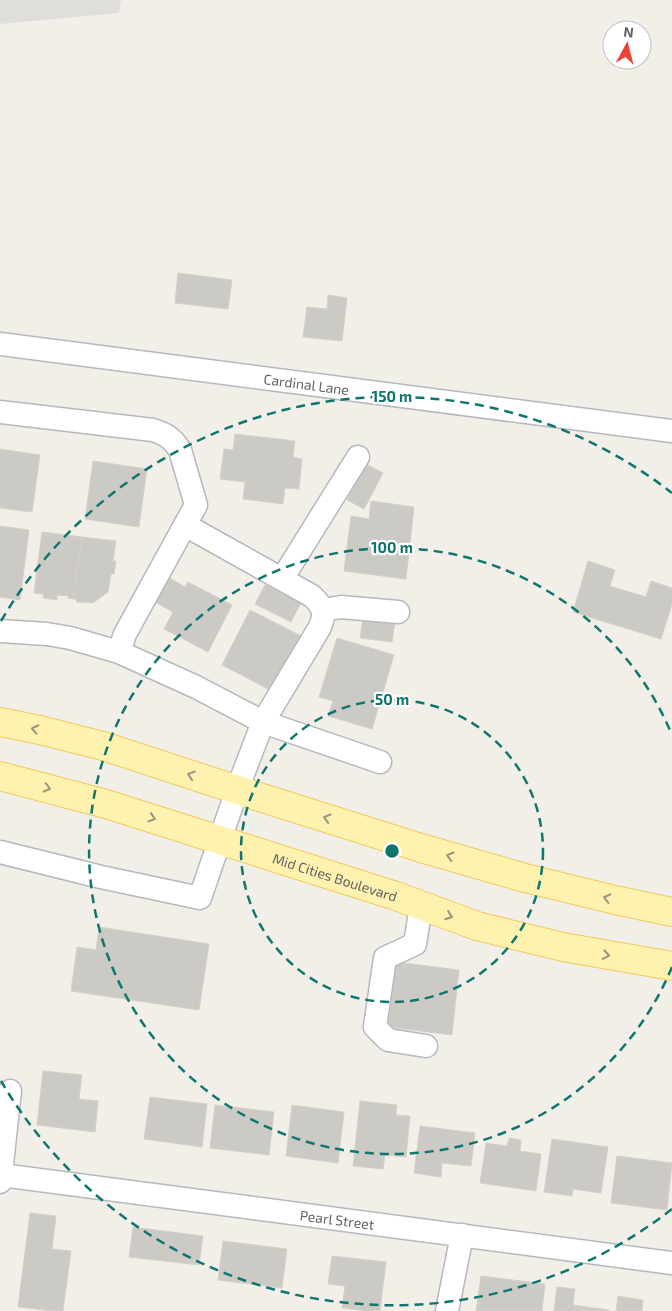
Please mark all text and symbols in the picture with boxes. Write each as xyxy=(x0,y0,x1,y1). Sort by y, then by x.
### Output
north arrow xyxy=(602,20,652,70)
text: N xyxy=(623,23,635,41)
street label: Cardinal Lane xyxy=(263,370,350,398)
text: 150 m xyxy=(372,387,412,405)
text: 100 m xyxy=(371,538,413,556)
text: 50 m xyxy=(375,690,409,708)
one-way arrow xyxy=(31,725,40,735)
one-way arrow xyxy=(187,771,196,781)
one-way arrow xyxy=(43,782,52,793)
one-way arrow xyxy=(148,813,156,823)
one-way arrow xyxy=(323,814,332,824)
centre of rings xyxy=(383,842,401,860)
street label: Mid Cities Boulevard xyxy=(271,849,400,904)
one-way arrow xyxy=(447,852,455,862)
one-way arrow xyxy=(603,893,612,904)
one-way arrow xyxy=(444,910,453,920)
one-way arrow xyxy=(602,949,611,959)
street label: Pearl Street xyxy=(299,1206,375,1232)

